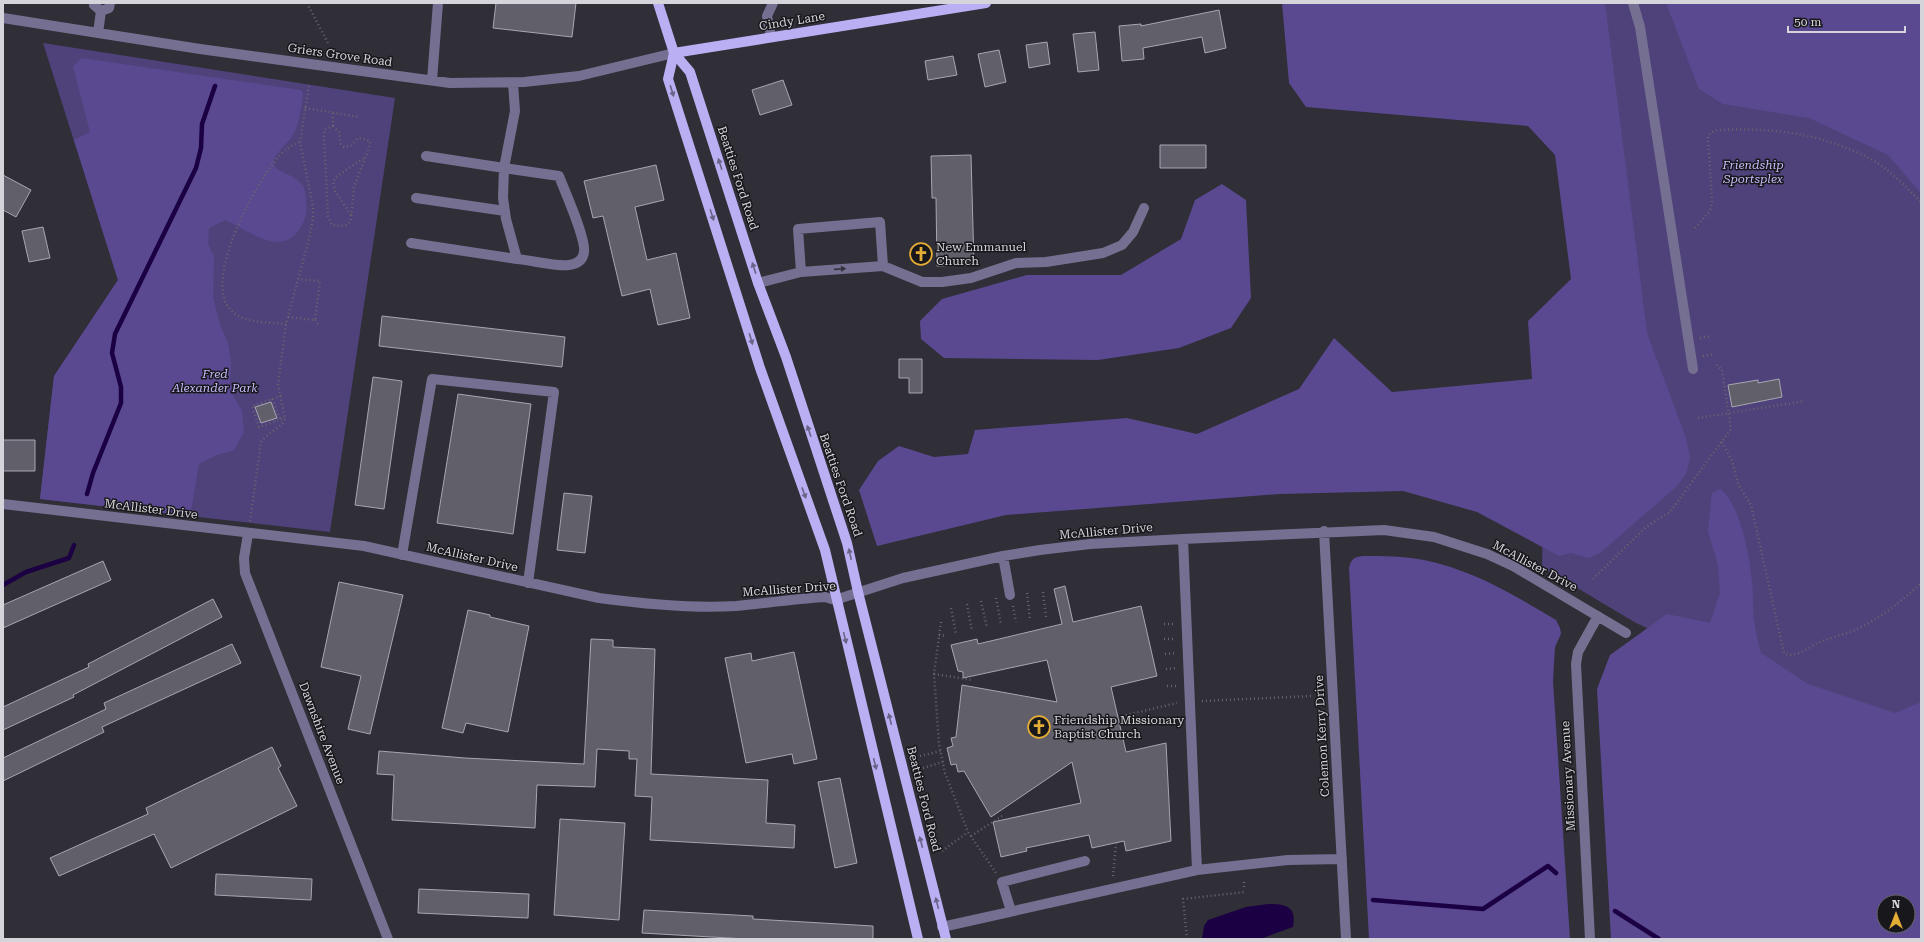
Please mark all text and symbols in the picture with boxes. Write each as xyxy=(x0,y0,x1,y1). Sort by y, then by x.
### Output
scale bar xyxy=(1788,8,1905,34)
street label: Cindy Lane xyxy=(758,9,826,33)
text: 50 m xyxy=(1794,15,1821,29)
street label: Griers Grove Road xyxy=(287,41,394,69)
one-way arrow xyxy=(669,85,675,97)
street label: Beatties Ford Road xyxy=(715,124,761,232)
one-way arrow xyxy=(717,158,723,170)
park label: Friendship Sportsplex xyxy=(1721,158,1784,186)
one-way arrow xyxy=(709,209,715,221)
place label: New Emmanuel Church xyxy=(936,240,1027,268)
church icon: New Emmanuel Church xyxy=(908,241,934,267)
one-way arrow xyxy=(750,262,756,274)
one-way arrow xyxy=(834,265,846,272)
one-way arrow xyxy=(748,333,754,345)
park label: Fred Alexander Park xyxy=(171,367,258,395)
one-way arrow xyxy=(806,424,812,436)
street label: Beatties Ford Road xyxy=(817,432,865,539)
one-way arrow xyxy=(801,488,807,500)
street label: McAllister Drive xyxy=(104,496,199,522)
street label: McAllister Drive xyxy=(1059,520,1154,542)
street label: McAllister Drive xyxy=(1490,538,1580,594)
street label: McAllister Drive xyxy=(425,540,520,574)
one-way arrow xyxy=(846,548,852,560)
street label: McAllister Drive xyxy=(742,579,837,599)
one-way arrow xyxy=(842,631,848,644)
street label: Colemon Kerry Drive xyxy=(1312,674,1332,797)
street label: Dawnshire Avenue xyxy=(296,680,348,786)
one-way arrow xyxy=(887,713,893,725)
place label: Friendship Missionary Baptist Church xyxy=(1054,713,1185,741)
church icon: Friendship Missionary Baptist Church xyxy=(1026,714,1052,740)
street label: Missionary Avenue xyxy=(1558,720,1578,832)
street label: Beatties Ford Road xyxy=(904,745,944,854)
one-way arrow xyxy=(873,758,879,770)
one-way arrow xyxy=(918,836,924,848)
north arrow xyxy=(1876,894,1916,934)
one-way arrow xyxy=(933,897,939,909)
text: N xyxy=(1892,898,1901,911)

